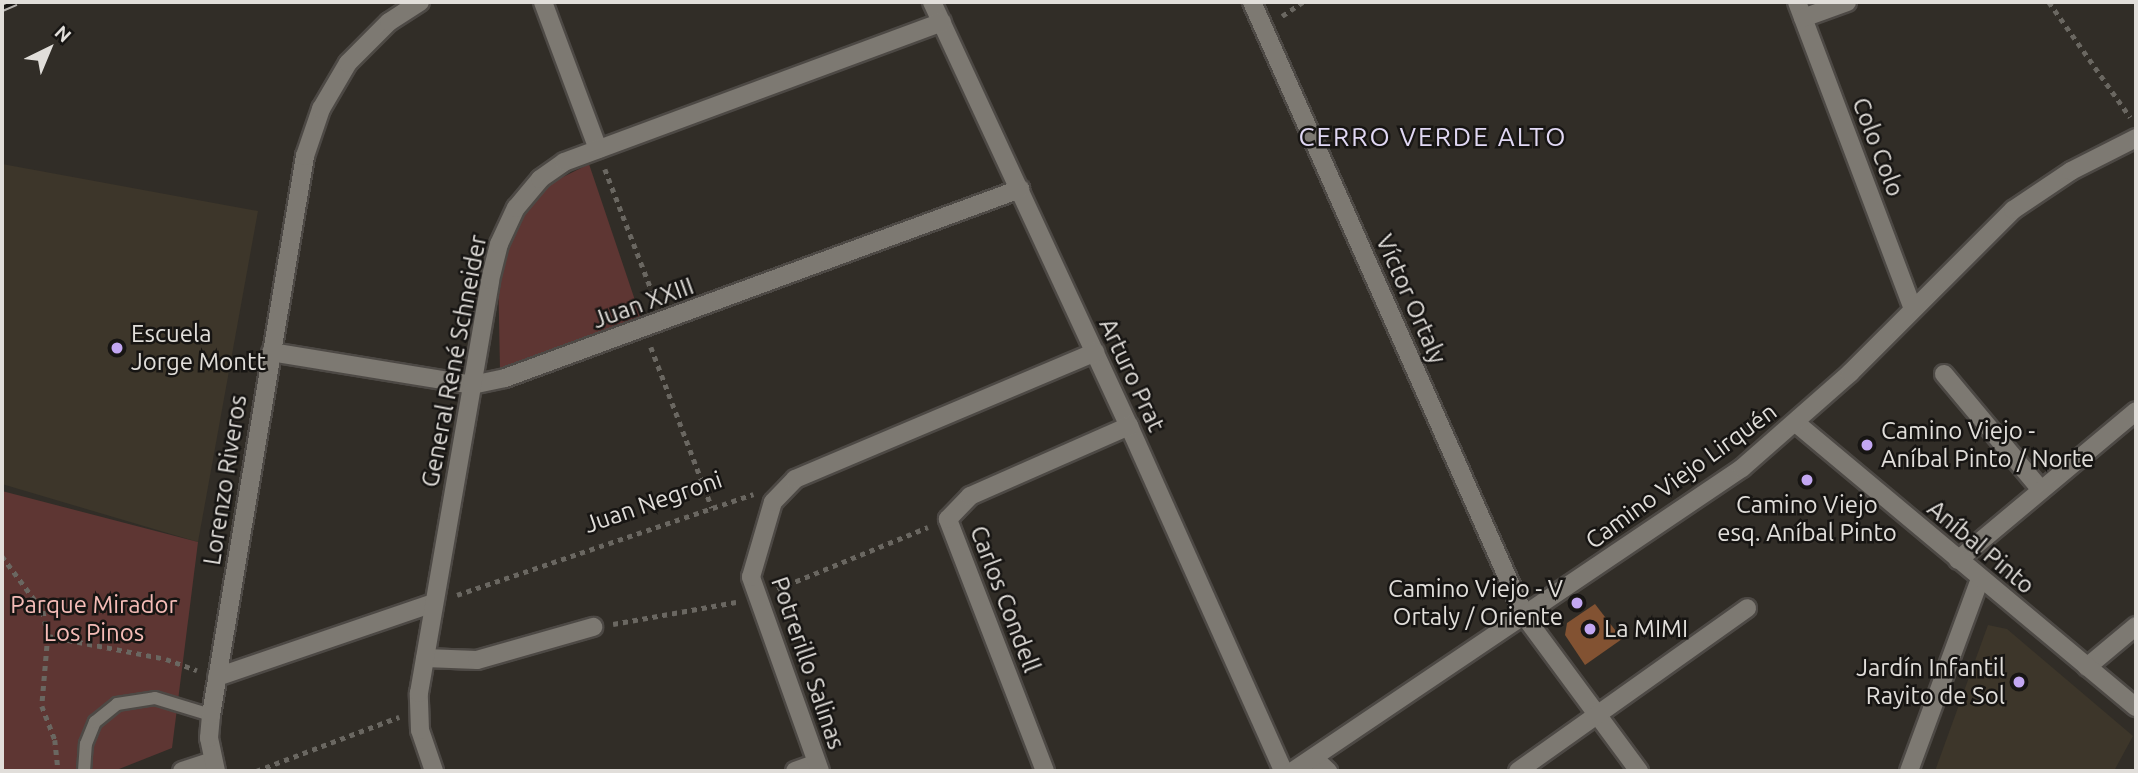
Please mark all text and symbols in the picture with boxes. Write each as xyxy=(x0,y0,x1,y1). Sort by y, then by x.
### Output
north arrow xyxy=(14,14,84,84)
text: N xyxy=(51,21,76,47)
street label: Colo Colo xyxy=(1846,93,1910,201)
district label: CERRO VERDE ALTO xyxy=(1300,121,1566,153)
street label: Víctor Ortaly xyxy=(1370,230,1452,368)
street label: General René Schneider xyxy=(415,232,493,490)
street label: Juan XXIII xyxy=(588,271,698,335)
street label: Arturo Prat xyxy=(1093,314,1171,436)
place label: Escuela Jorge Montt xyxy=(131,320,266,376)
marker: Escuela Jorge Montt xyxy=(109,340,125,356)
street label: Lorenzo Riveros xyxy=(197,393,253,567)
street label: Camino Viejo Lirquén xyxy=(1580,397,1782,555)
place label: Camino Viejo - Aníbal Pinto / Norte xyxy=(1881,417,2094,473)
marker: Camino Viejo - Aníbal Pinto / Norte xyxy=(1859,437,1875,453)
street label: Juan Negroni xyxy=(580,465,726,539)
marker: Camino Viejo esq. Aníbal Pinto xyxy=(1799,472,1815,488)
place label: Camino Viejo esq. Aníbal Pinto xyxy=(1717,491,1897,547)
street label: Aníbal Pinto xyxy=(1922,494,2040,600)
street label: Carlos Condell xyxy=(964,522,1046,676)
street label: Potrerillo Salinas xyxy=(765,573,851,753)
place label: Camino Viejo - V Ortaly / Oriente xyxy=(1388,575,1563,631)
park label: Parque Mirador Los Pinos xyxy=(10,591,178,647)
marker: Camino Viejo - V Ortaly / Oriente xyxy=(1569,595,1585,611)
place label: La MIMI xyxy=(1604,615,1688,643)
marker: La MIMI xyxy=(1582,621,1598,637)
place label: Jardín Infantil Rayito de Sol xyxy=(1856,654,2005,710)
marker: Jardín Infantil Rayito de Sol xyxy=(2011,674,2027,690)

